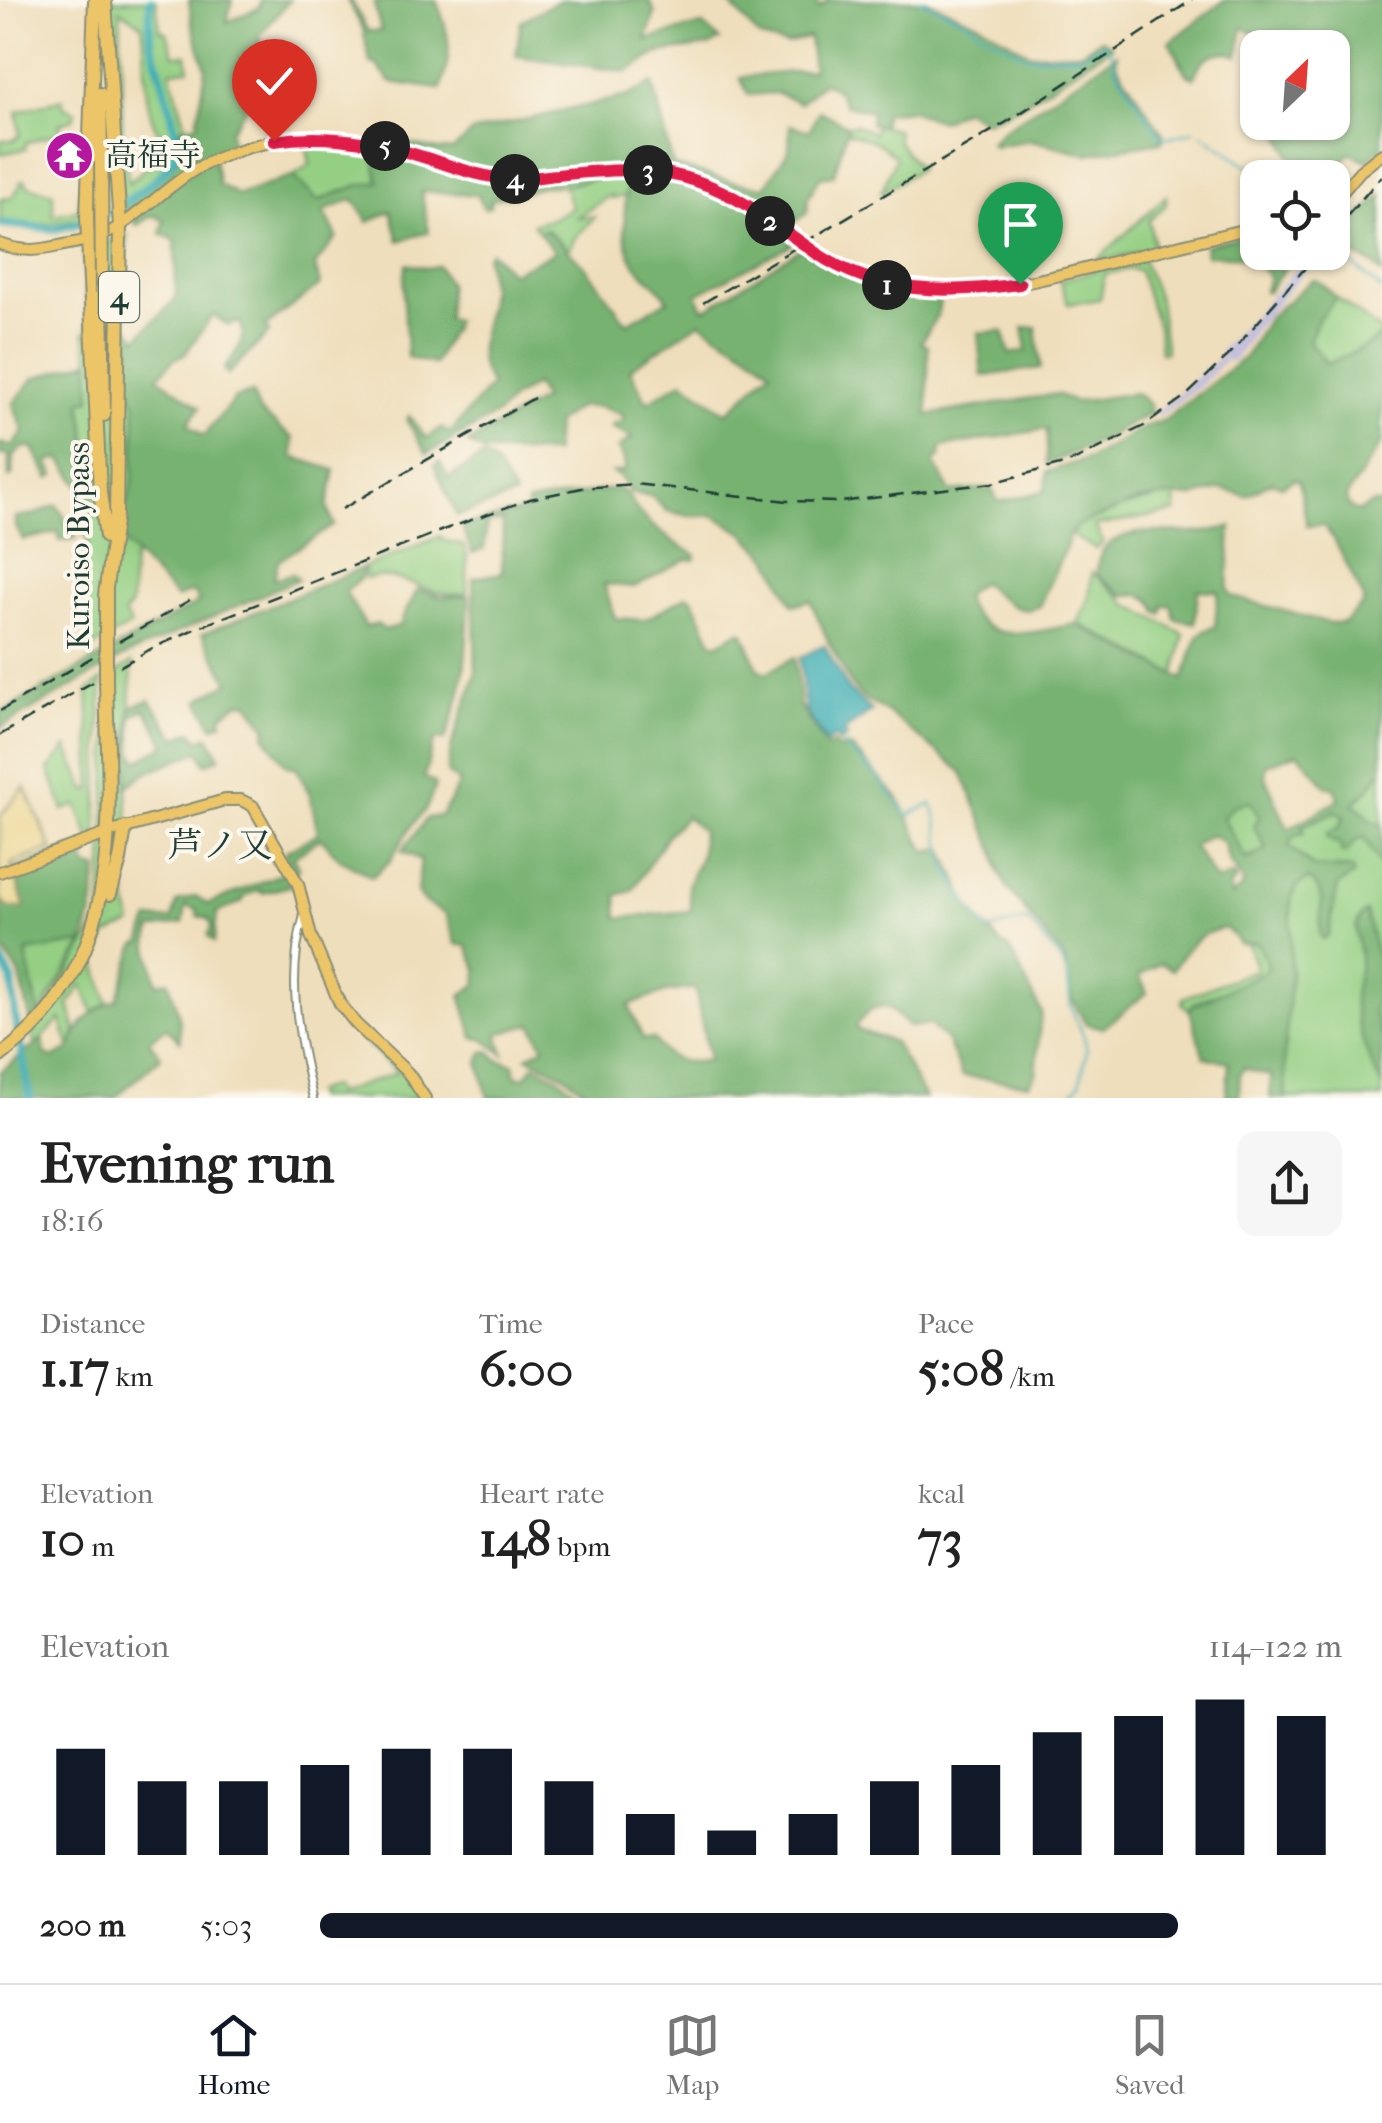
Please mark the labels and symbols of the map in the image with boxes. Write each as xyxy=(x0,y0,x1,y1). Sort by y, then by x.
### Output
north arrow xyxy=(1240,30,1350,140)
pin xyxy=(232,39,317,142)
pin: 5 xyxy=(360,121,410,171)
temple icon: 高福寺 xyxy=(44,129,96,181)
place label: 高福寺 xyxy=(105,137,201,174)
pin: 3 xyxy=(623,145,673,195)
pin: 4 xyxy=(490,154,540,204)
pin xyxy=(978,182,1063,285)
pin: 2 xyxy=(745,196,795,246)
pin: 1 xyxy=(862,260,912,310)
road number: 4 xyxy=(99,272,139,322)
street label: Kuroiso Bypass xyxy=(60,442,97,650)
district label: 芦ノ又 xyxy=(167,825,273,866)

